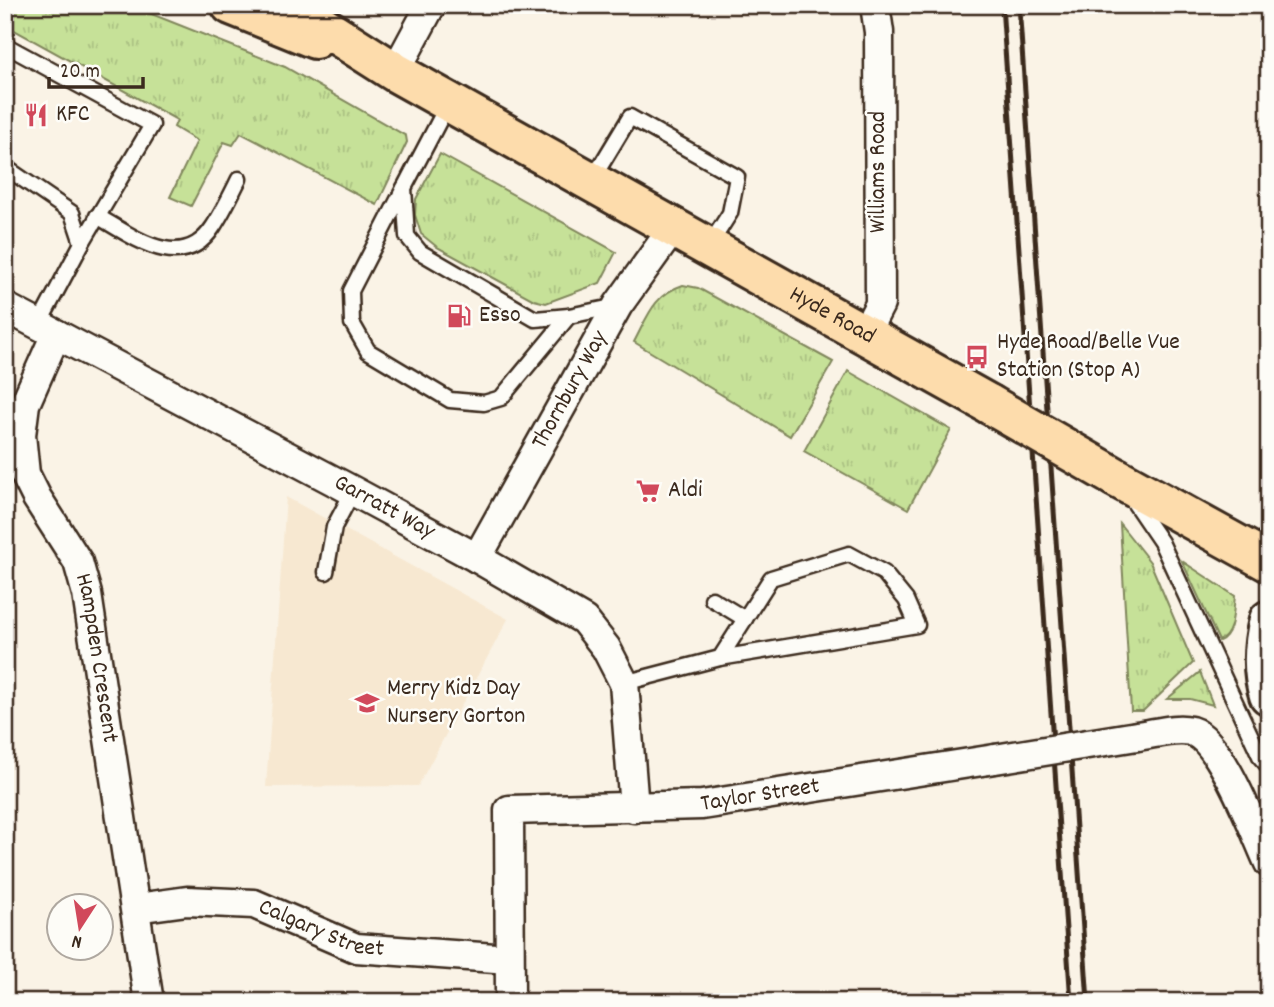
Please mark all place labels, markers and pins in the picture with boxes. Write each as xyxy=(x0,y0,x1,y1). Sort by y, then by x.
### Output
place label: KFC xyxy=(56,98,90,132)
restaurant icon: KFC xyxy=(22,101,50,129)
place label: Esso xyxy=(479,299,521,333)
fuel station icon: Esso xyxy=(445,302,473,330)
place label: Hyde Road/Belle Vue Station (Stop A) xyxy=(997,326,1180,388)
bus stop icon: Hyde Road/Belle Vue Station (Stop A) xyxy=(963,343,991,371)
place label: Aldi xyxy=(668,474,702,508)
supermarket icon: Aldi xyxy=(634,477,662,505)
place label: Merry Kidz Day Nursery Gorton xyxy=(387,672,525,734)
school or university icon: Merry Kidz Day Nursery Gorton xyxy=(353,689,381,717)

